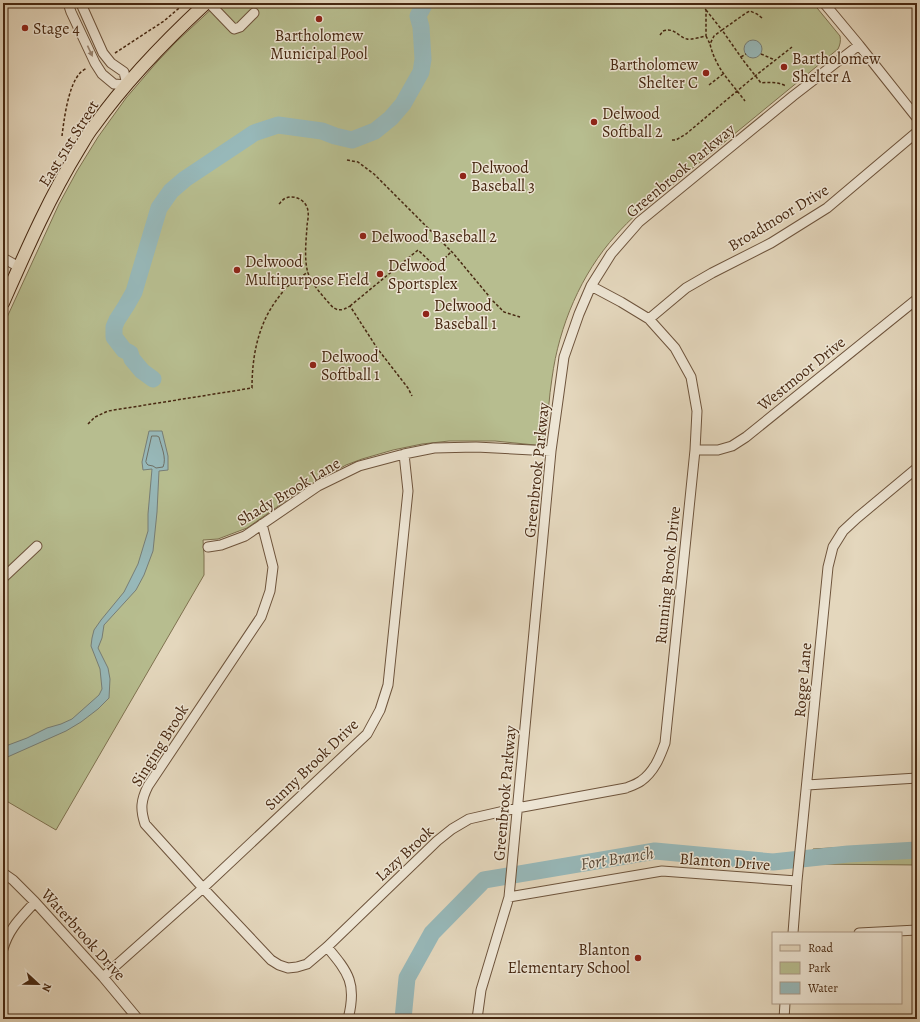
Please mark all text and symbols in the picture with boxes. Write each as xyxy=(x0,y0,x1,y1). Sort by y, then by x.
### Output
marker: Bartholomew Municipal Pool xyxy=(314,14,324,24)
place label: Stage 4 xyxy=(33,18,80,40)
marker: Stage 4 xyxy=(20,23,30,33)
place label: Bartholomew Municipal Pool xyxy=(270,25,368,65)
one-way arrow xyxy=(87,46,93,57)
place label: Bartholomew Shelter A xyxy=(792,48,881,88)
place label: Bartholomew Shelter C xyxy=(609,54,699,94)
marker: Bartholomew Shelter A xyxy=(779,62,789,72)
marker: Bartholomew Shelter C xyxy=(701,68,711,78)
street label: East 51st Street xyxy=(34,96,104,191)
place label: Delwood Softball 2 xyxy=(602,103,663,143)
marker: Delwood Softball 2 xyxy=(589,117,599,127)
street label: Greenbrook Parkway xyxy=(622,118,740,223)
place label: Delwood Baseball 3 xyxy=(471,157,535,197)
marker: Delwood Baseball 3 xyxy=(458,171,468,181)
street label: Broadmoor Drive xyxy=(724,179,833,257)
place label: Delwood Baseball 2 xyxy=(371,226,497,248)
marker: Delwood Baseball 2 xyxy=(358,231,368,241)
place label: Delwood Multipurpose Field xyxy=(245,251,369,291)
place label: Delwood Sportsplex xyxy=(388,255,458,295)
marker: Delwood Multipurpose Field xyxy=(232,265,242,275)
marker: Delwood Sportsplex xyxy=(375,269,385,279)
place label: Delwood Baseball 1 xyxy=(434,295,497,335)
marker: Delwood Baseball 1 xyxy=(421,309,431,319)
street label: Westmoor Drive xyxy=(752,332,850,417)
place label: Delwood Softball 1 xyxy=(321,346,380,386)
marker: Delwood Softball 1 xyxy=(308,360,318,370)
street label: Greenbrook Parkway xyxy=(519,401,555,539)
street label: Shady Brook Lane xyxy=(233,452,344,531)
street label: Running Brook Drive xyxy=(650,505,686,645)
street label: Rogge Lane xyxy=(789,642,817,718)
street label: Singing Brook xyxy=(126,700,194,791)
street label: Sunny Brook Drive xyxy=(260,714,364,815)
street label: Greenbrook Parkway xyxy=(488,724,522,862)
street label: Lazy Brook xyxy=(371,821,439,886)
water label: Fort Branch xyxy=(579,841,655,876)
street label: Blanton Drive xyxy=(679,848,771,876)
street label: Waterbrook Drive xyxy=(35,883,130,985)
legend xyxy=(772,932,902,1004)
place label: Blanton Elementary School xyxy=(507,939,630,979)
text: Road xyxy=(808,940,834,956)
marker: Blanton Elementary School xyxy=(633,953,643,963)
text: Park xyxy=(808,960,831,976)
north arrow xyxy=(18,964,58,1004)
text: Water xyxy=(807,980,838,996)
text: N xyxy=(38,981,55,994)

